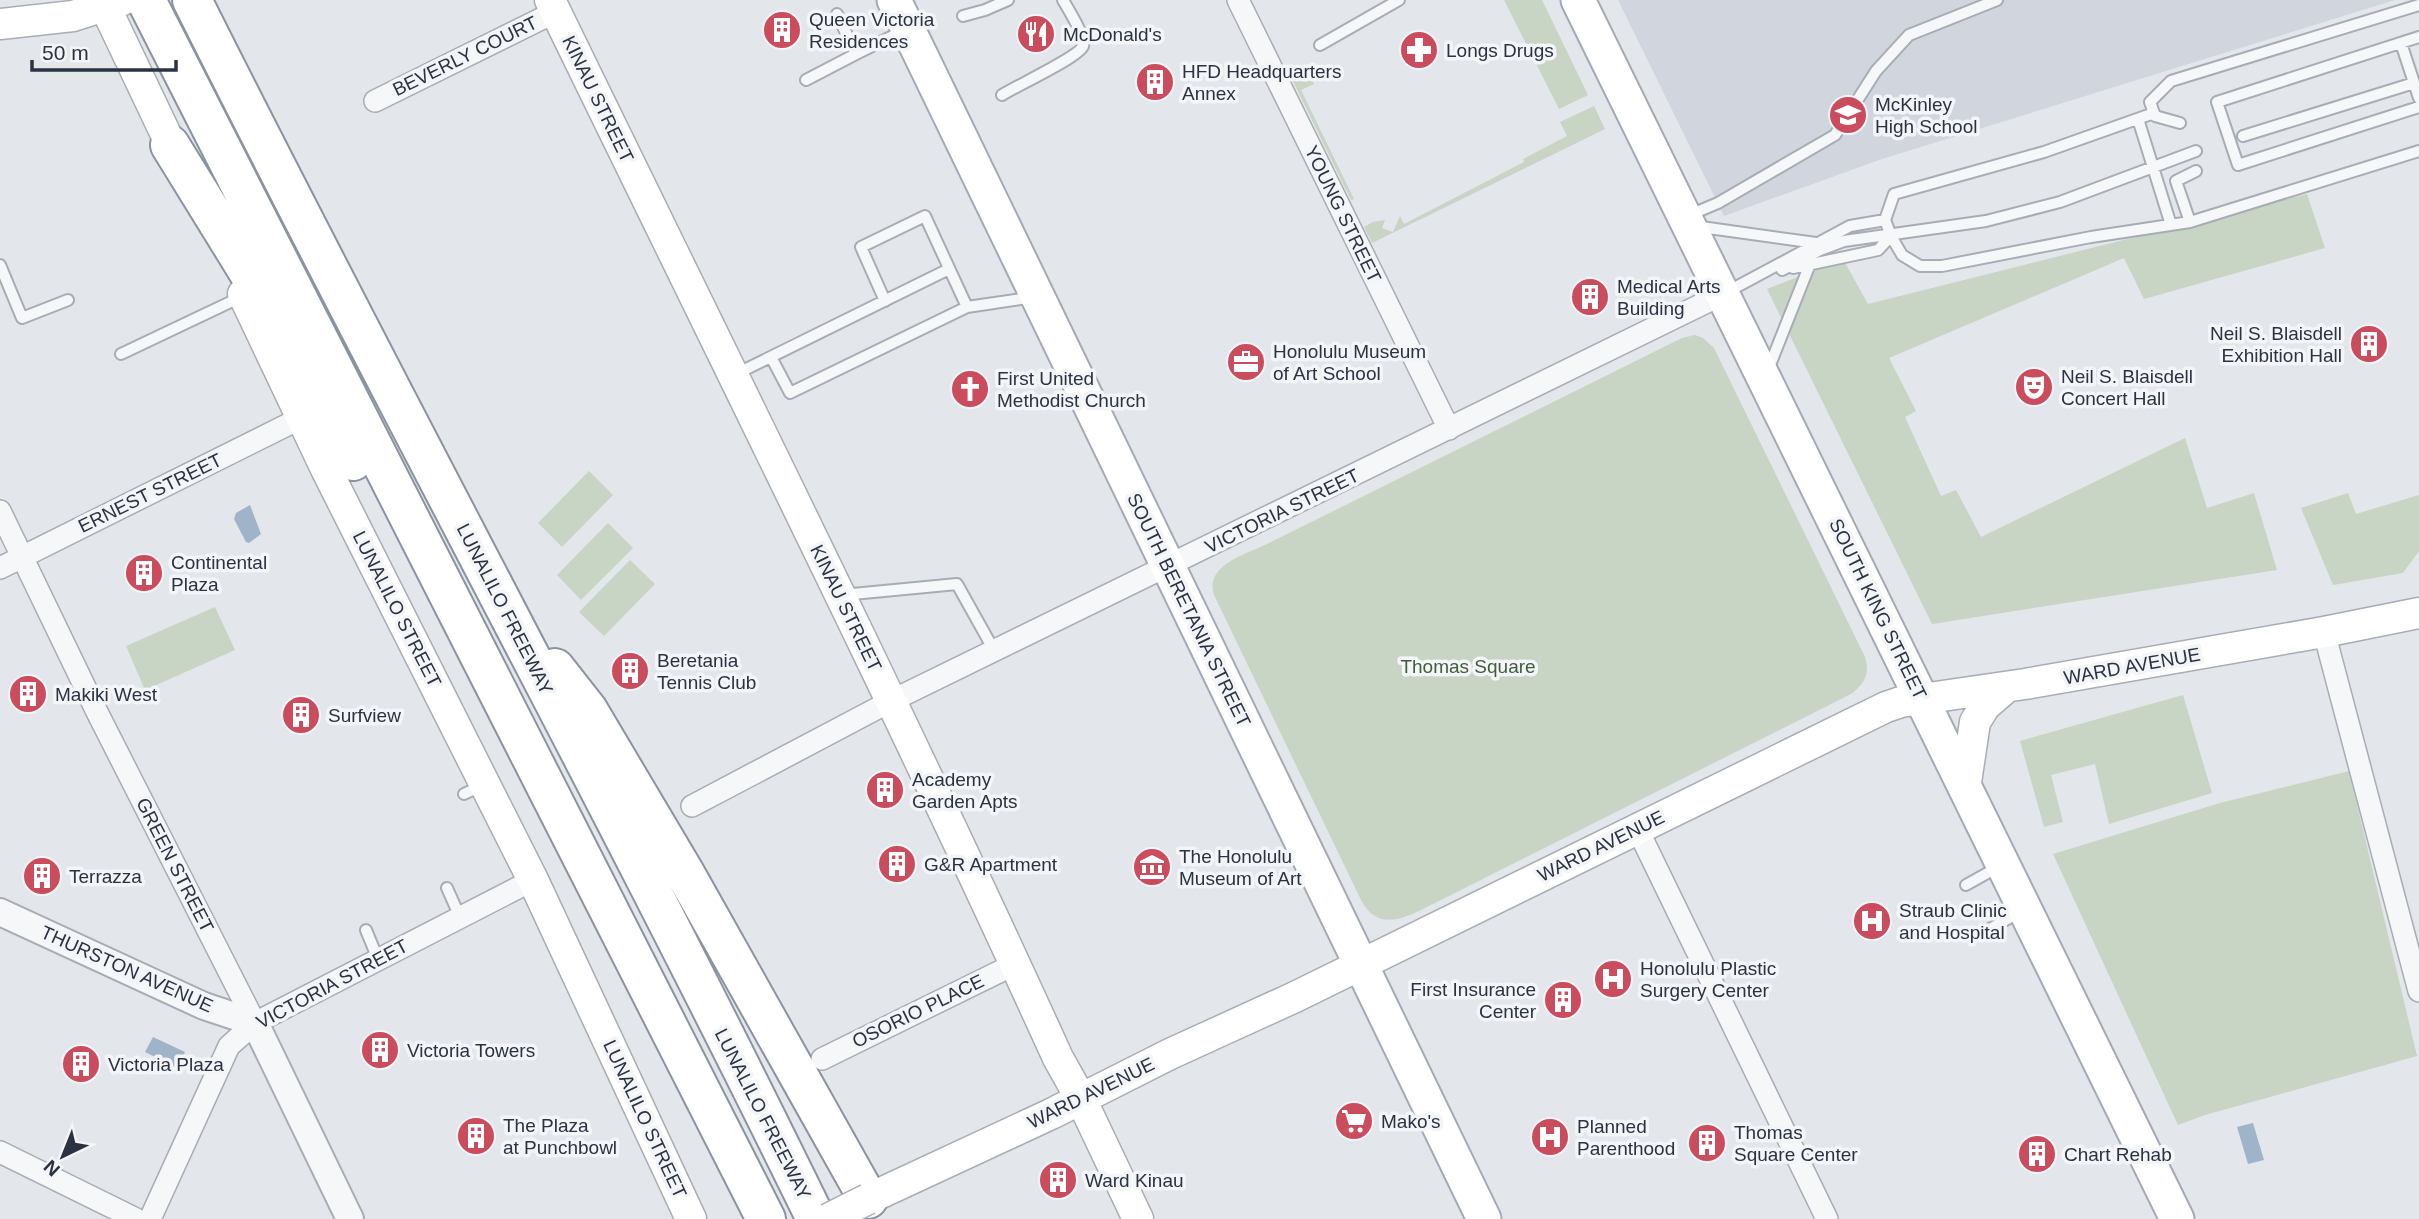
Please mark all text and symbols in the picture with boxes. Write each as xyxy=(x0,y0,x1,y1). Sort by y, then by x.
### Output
building icon: Queen Victoria Residences xyxy=(761,9,803,51)
place label: Queen Victoria Residences xyxy=(809,9,935,52)
street label: BEVERLY COURT xyxy=(389,12,541,100)
restaurant icon: McDonald's xyxy=(1015,13,1057,55)
place label: McDonald's xyxy=(1063,24,1162,45)
scale bar xyxy=(32,28,175,72)
pharmacy icon: Longs Drugs xyxy=(1398,29,1440,71)
street label: KINAU STREET xyxy=(558,32,638,166)
place label: Longs Drugs xyxy=(1446,40,1554,61)
text: 50 m xyxy=(42,41,89,64)
building icon: HFD Headquarters Annex xyxy=(1134,61,1176,103)
place label: HFD Headquarters Annex xyxy=(1182,61,1341,104)
school or university icon: McKinley High School xyxy=(1827,94,1869,136)
place label: McKinley High School xyxy=(1875,94,1977,137)
street label: YOUNG STREET xyxy=(1301,142,1385,286)
building icon: Medical Arts Building xyxy=(1569,276,1611,318)
place label: Medical Arts Building xyxy=(1617,276,1720,319)
place label: Neil S. Blaisdell Exhibition Hall xyxy=(2210,323,2342,366)
building icon: Neil S. Blaisdell Exhibition Hall xyxy=(2348,323,2390,365)
office icon: Honolulu Museum of Art School xyxy=(1225,341,1267,383)
place label: Honolulu Museum of Art School xyxy=(1273,341,1426,384)
theatre icon: Neil S. Blaisdell Concert Hall xyxy=(2013,366,2055,408)
place label: Neil S. Blaisdell Concert Hall xyxy=(2061,366,2193,409)
church icon: First United Methodist Church xyxy=(949,368,991,410)
place label: First United Methodist Church xyxy=(997,368,1146,411)
street label: ERNEST STREET xyxy=(75,449,225,537)
street label: VICTORIA STREET xyxy=(1202,464,1363,557)
street label: SOUTH BERETANIA STREET xyxy=(1123,490,1255,731)
street label: SOUTH KING STREET xyxy=(1825,515,1931,703)
street label: LUNALILO FREEWAY xyxy=(453,520,557,698)
street label: LUNALILO STREET xyxy=(349,528,446,691)
street label: KINAU STREET xyxy=(806,541,886,675)
building icon: Continental Plaza xyxy=(123,552,165,594)
place label: Continental Plaza xyxy=(171,552,267,595)
street label: WARD AVENUE xyxy=(2062,644,2202,688)
building icon: Beretania Tennis Club xyxy=(609,650,651,692)
place label: Beretania Tennis Club xyxy=(657,650,756,693)
park label: Thomas Square xyxy=(1400,656,1536,677)
building icon: Makiki West xyxy=(7,673,49,715)
place label: Makiki West xyxy=(55,684,158,705)
building icon: Surfview xyxy=(280,694,322,736)
place label: Surfview xyxy=(328,705,401,726)
building icon: Academy Garden Apts xyxy=(864,769,906,811)
place label: Academy Garden Apts xyxy=(912,769,1018,812)
street label: GREEN STREET xyxy=(132,794,218,936)
street label: WARD AVENUE xyxy=(1534,806,1668,886)
building icon: G&R Apartment xyxy=(876,843,918,885)
museum icon: The Honolulu Museum of Art xyxy=(1131,846,1173,888)
place label: The Honolulu Museum of Art xyxy=(1179,846,1302,889)
place label: G&R Apartment xyxy=(924,854,1058,875)
building icon: Terrazza xyxy=(21,855,63,897)
place label: Terrazza xyxy=(69,866,142,887)
hospital icon: Straub Clinic and Hospital xyxy=(1851,900,1893,942)
place label: Straub Clinic and Hospital xyxy=(1899,900,2007,943)
street label: THURSTON AVENUE xyxy=(38,922,216,1016)
street label: VICTORIA STREET xyxy=(253,935,412,1033)
hospital icon: Honolulu Plastic Surgery Center xyxy=(1592,958,1634,1000)
place label: Honolulu Plastic Surgery Center xyxy=(1640,958,1776,1001)
street label: OSORIO PLACE xyxy=(849,970,987,1052)
place label: First Insurance Center xyxy=(1410,979,1537,1022)
building icon: First Insurance Center xyxy=(1542,979,1584,1021)
street label: LUNALILO FREEWAY xyxy=(711,1025,815,1203)
building icon: Victoria Towers xyxy=(359,1029,401,1071)
street label: LUNALILO STREET xyxy=(599,1037,691,1202)
place label: Victoria Towers xyxy=(407,1040,535,1061)
building icon: Victoria Plaza xyxy=(60,1043,102,1085)
street label: WARD AVENUE xyxy=(1024,1053,1158,1133)
place label: Victoria Plaza xyxy=(108,1054,224,1075)
supermarket icon: Mako's xyxy=(1333,1100,1375,1142)
place label: Mako's xyxy=(1381,1111,1441,1132)
building icon: The Plaza at Punchbowl xyxy=(455,1115,497,1157)
place label: The Plaza at Punchbowl xyxy=(503,1115,617,1158)
hospital icon: Planned Parenthood xyxy=(1529,1116,1571,1158)
place label: Planned Parenthood xyxy=(1577,1116,1675,1159)
north arrow xyxy=(28,1121,98,1191)
building icon: Thomas Square Center xyxy=(1686,1122,1728,1164)
place label: Thomas Square Center xyxy=(1734,1122,1858,1165)
building icon: Chart Rehab xyxy=(2016,1133,2058,1175)
place label: Chart Rehab xyxy=(2064,1144,2172,1165)
text: N xyxy=(40,1156,64,1180)
building icon: Ward Kinau xyxy=(1037,1159,1079,1201)
place label: Ward Kinau xyxy=(1085,1170,1184,1191)

